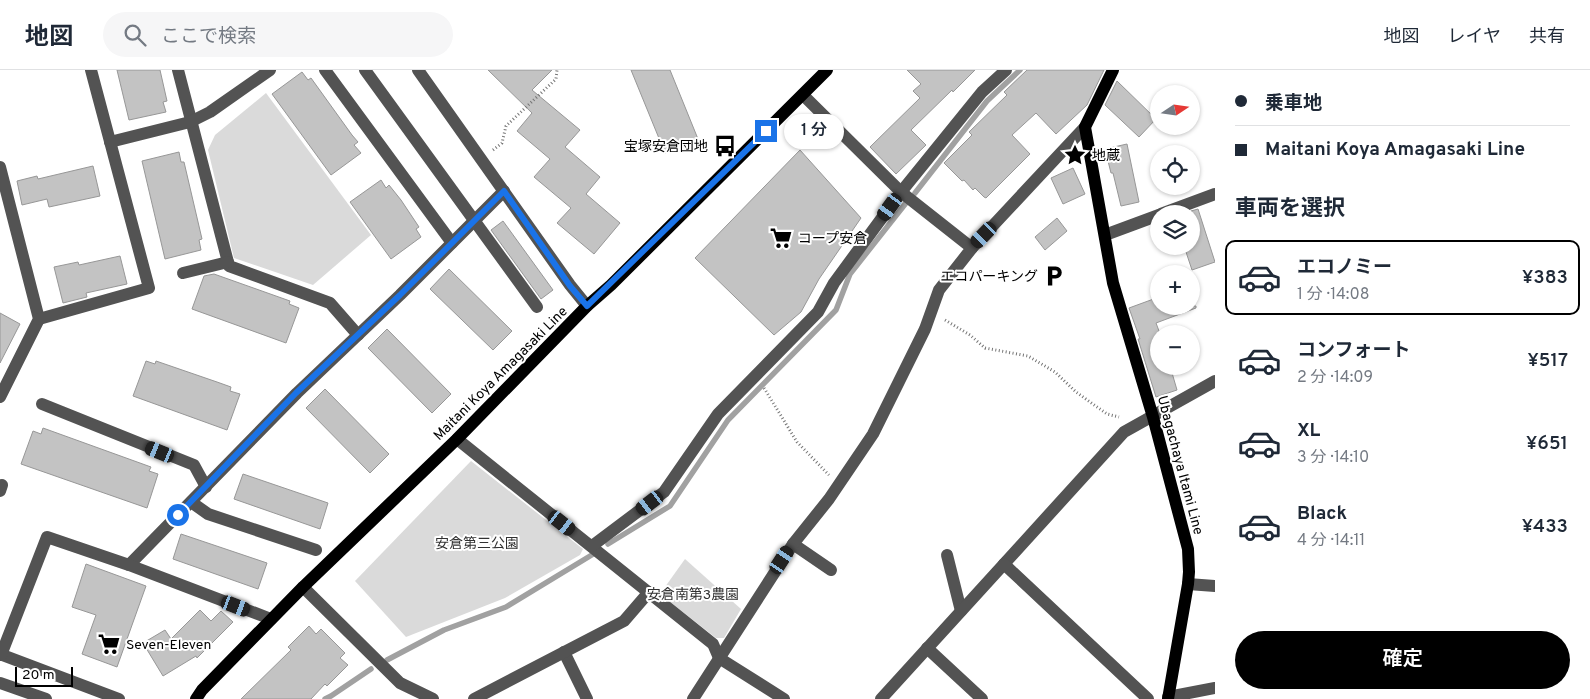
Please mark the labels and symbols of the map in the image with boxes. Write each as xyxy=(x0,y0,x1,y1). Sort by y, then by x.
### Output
north arrow xyxy=(1150,85,1200,135)
callout: 1 分 xyxy=(784,114,844,148)
route end xyxy=(755,120,777,142)
bus stop icon: 宝塚安倉団地 xyxy=(712,133,738,159)
place label: 宝塚安倉団地 xyxy=(624,139,708,156)
place icon: 地蔵 xyxy=(1062,142,1088,168)
place label: 地蔵 xyxy=(1092,148,1120,165)
car xyxy=(875,190,904,224)
car xyxy=(968,219,999,251)
supermarket icon: コープ安倉 xyxy=(768,225,794,251)
place label: コープ安倉 xyxy=(798,231,867,248)
parking icon: エコパーキング xyxy=(1041,263,1067,289)
place label: エコパーキング xyxy=(940,269,1038,286)
street label: Maitani Koya Amagasaki Line xyxy=(431,304,572,445)
street label: Ubagachaya Itami Line xyxy=(1153,394,1206,537)
car xyxy=(143,439,176,465)
car xyxy=(633,488,666,518)
route start xyxy=(167,504,189,526)
car xyxy=(545,508,578,538)
park label: 安倉第三公園 xyxy=(435,535,519,553)
car xyxy=(767,543,796,577)
park label: 安倉南第3農園 xyxy=(647,586,739,604)
car xyxy=(219,594,252,618)
supermarket icon: Seven-Eleven xyxy=(96,631,122,657)
place label: Seven-Eleven xyxy=(126,637,211,654)
scale bar xyxy=(15,664,72,687)

